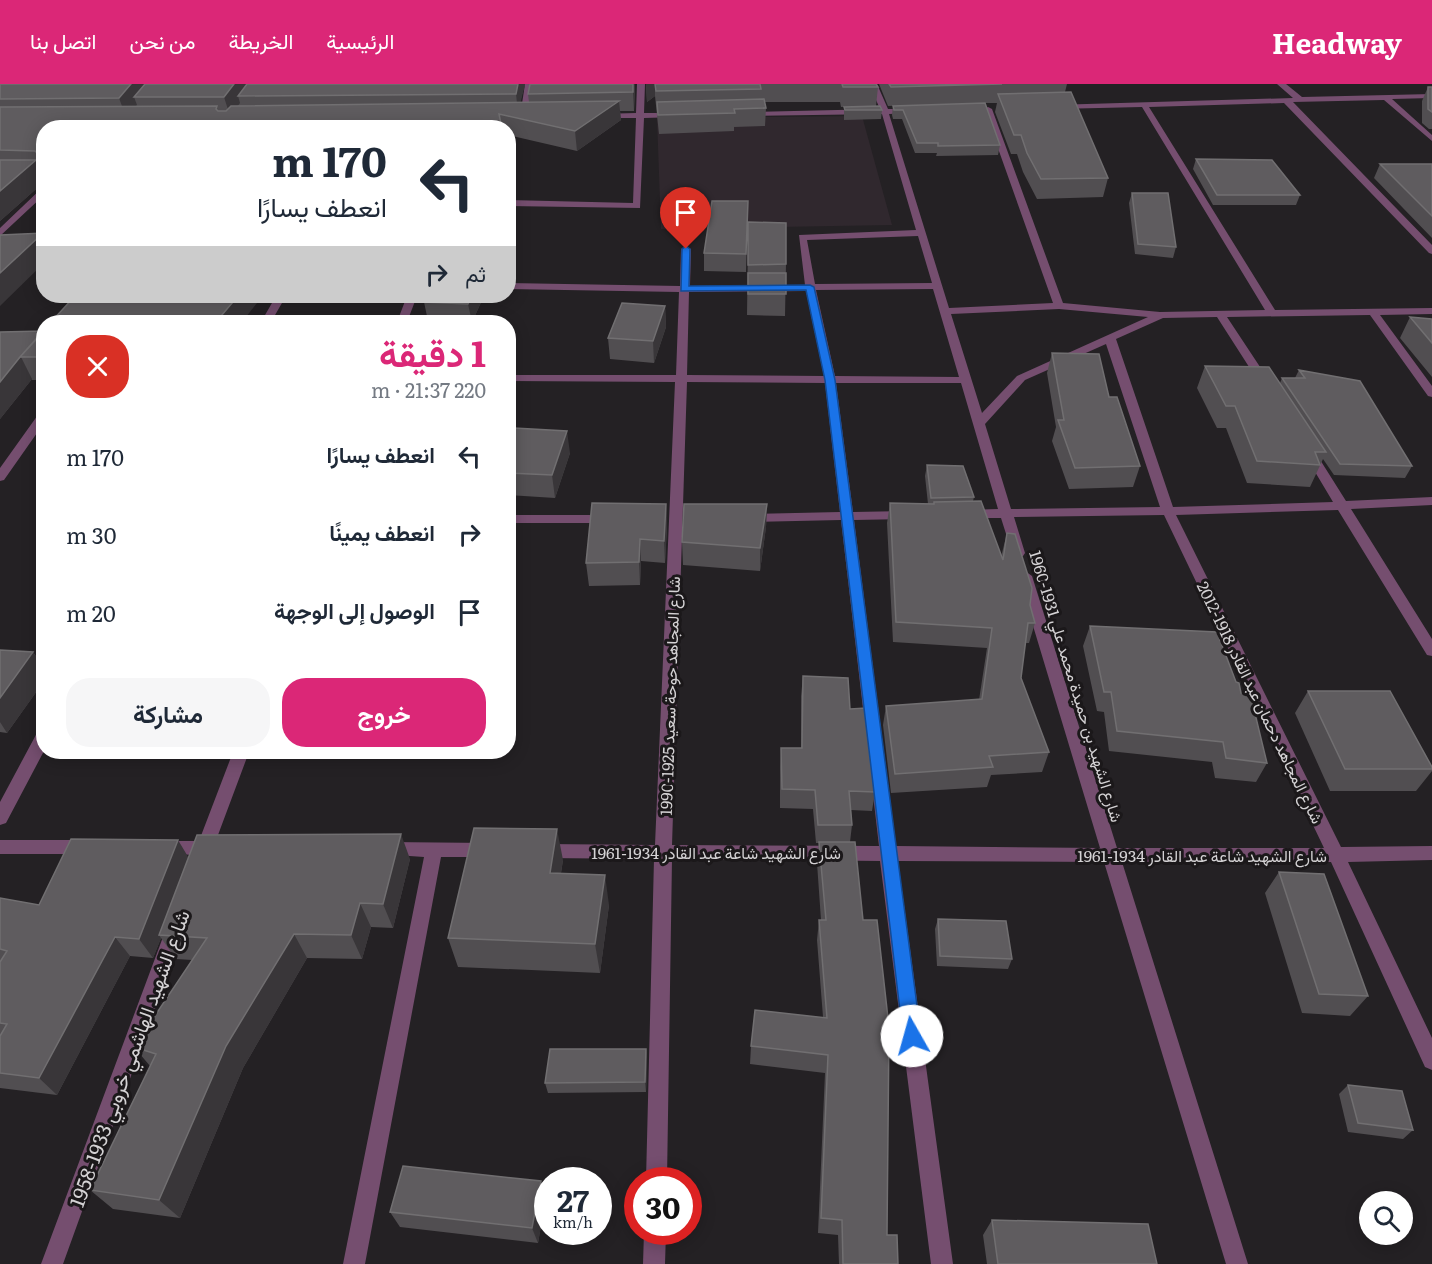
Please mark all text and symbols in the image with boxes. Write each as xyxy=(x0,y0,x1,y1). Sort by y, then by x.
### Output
text: Headway xyxy=(1272,21,1402,63)
text: اتصل بنا xyxy=(30,24,96,55)
text: من نحن xyxy=(129,24,195,55)
text: الخريطة xyxy=(228,24,293,55)
text: الرئيسية xyxy=(326,24,394,55)
text: 170 m xyxy=(272,128,387,190)
icon: left xyxy=(408,144,486,222)
text: انعطف يسارًا xyxy=(257,185,387,225)
pin xyxy=(660,187,711,249)
icon: arrive xyxy=(669,196,702,229)
text: ثم xyxy=(465,256,486,289)
icon: right xyxy=(420,258,453,291)
text: 1 دقيقة xyxy=(379,325,486,378)
button: close xyxy=(66,335,129,398)
text: 220 m · 21:37 xyxy=(371,374,486,404)
text: انعطف يسارًا xyxy=(326,437,435,470)
text: 170 m xyxy=(66,440,124,473)
icon: left xyxy=(453,440,486,473)
text: انعطف يمينًا xyxy=(329,515,435,548)
text: 30 m xyxy=(66,518,116,551)
icon: right xyxy=(453,518,486,551)
street label: شارع الشهيد بن حميدة محمد علي 1931-1960 xyxy=(1021,547,1130,826)
street label: شارع المجاهد حوحة سعيد 1925-1990 xyxy=(653,576,686,816)
street label: شارع المجاهد دحمان عبد القادر 1918-2012 xyxy=(1191,577,1330,828)
text: الوصول إلى الوجهة xyxy=(274,593,435,626)
text: 20 m xyxy=(66,596,116,629)
icon: arrive xyxy=(453,596,486,629)
button: مشاركة xyxy=(66,678,270,747)
button: خروج xyxy=(282,678,486,747)
street label: شارع الشهيد شاعة عبد القادر 1934-1961 xyxy=(591,840,841,865)
street label: شارع الشهيد شاعة عبد القادر 1934-1961 xyxy=(1077,843,1327,868)
street label: شارع الشهيد الهاشمي خروبي 1933-1958 xyxy=(60,905,200,1212)
position arrow xyxy=(880,1004,944,1068)
speed limit sign: 30 xyxy=(624,1167,702,1245)
text: 27 xyxy=(557,1177,589,1221)
map controls xyxy=(1359,1191,1413,1245)
button: search xyxy=(1359,1191,1413,1245)
text: km/h xyxy=(553,1210,593,1233)

